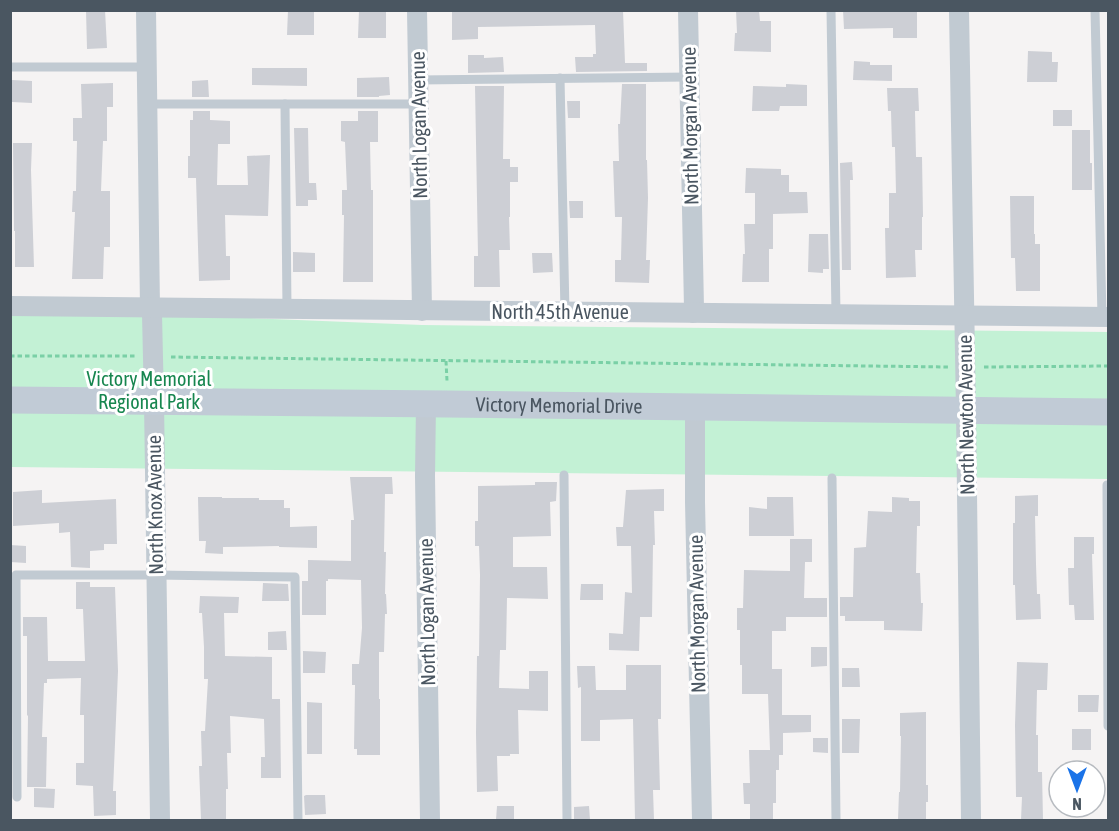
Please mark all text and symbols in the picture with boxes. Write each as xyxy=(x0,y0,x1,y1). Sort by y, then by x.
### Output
street label: North Morgan Avenue xyxy=(677,47,702,205)
street label: North Logan Avenue xyxy=(406,51,431,199)
street label: North 45th Avenue xyxy=(491,300,629,323)
street label: North Newton Avenue xyxy=(953,335,978,495)
park label: Victory Memorial Regional Park xyxy=(86,367,212,413)
street label: Victory Memorial Drive xyxy=(475,392,642,417)
street label: North Knox Avenue xyxy=(142,435,167,575)
street label: North Morgan Avenue xyxy=(684,535,709,693)
street label: North Logan Avenue xyxy=(414,538,439,686)
north arrow xyxy=(1047,759,1107,819)
text: N xyxy=(1072,795,1082,813)

